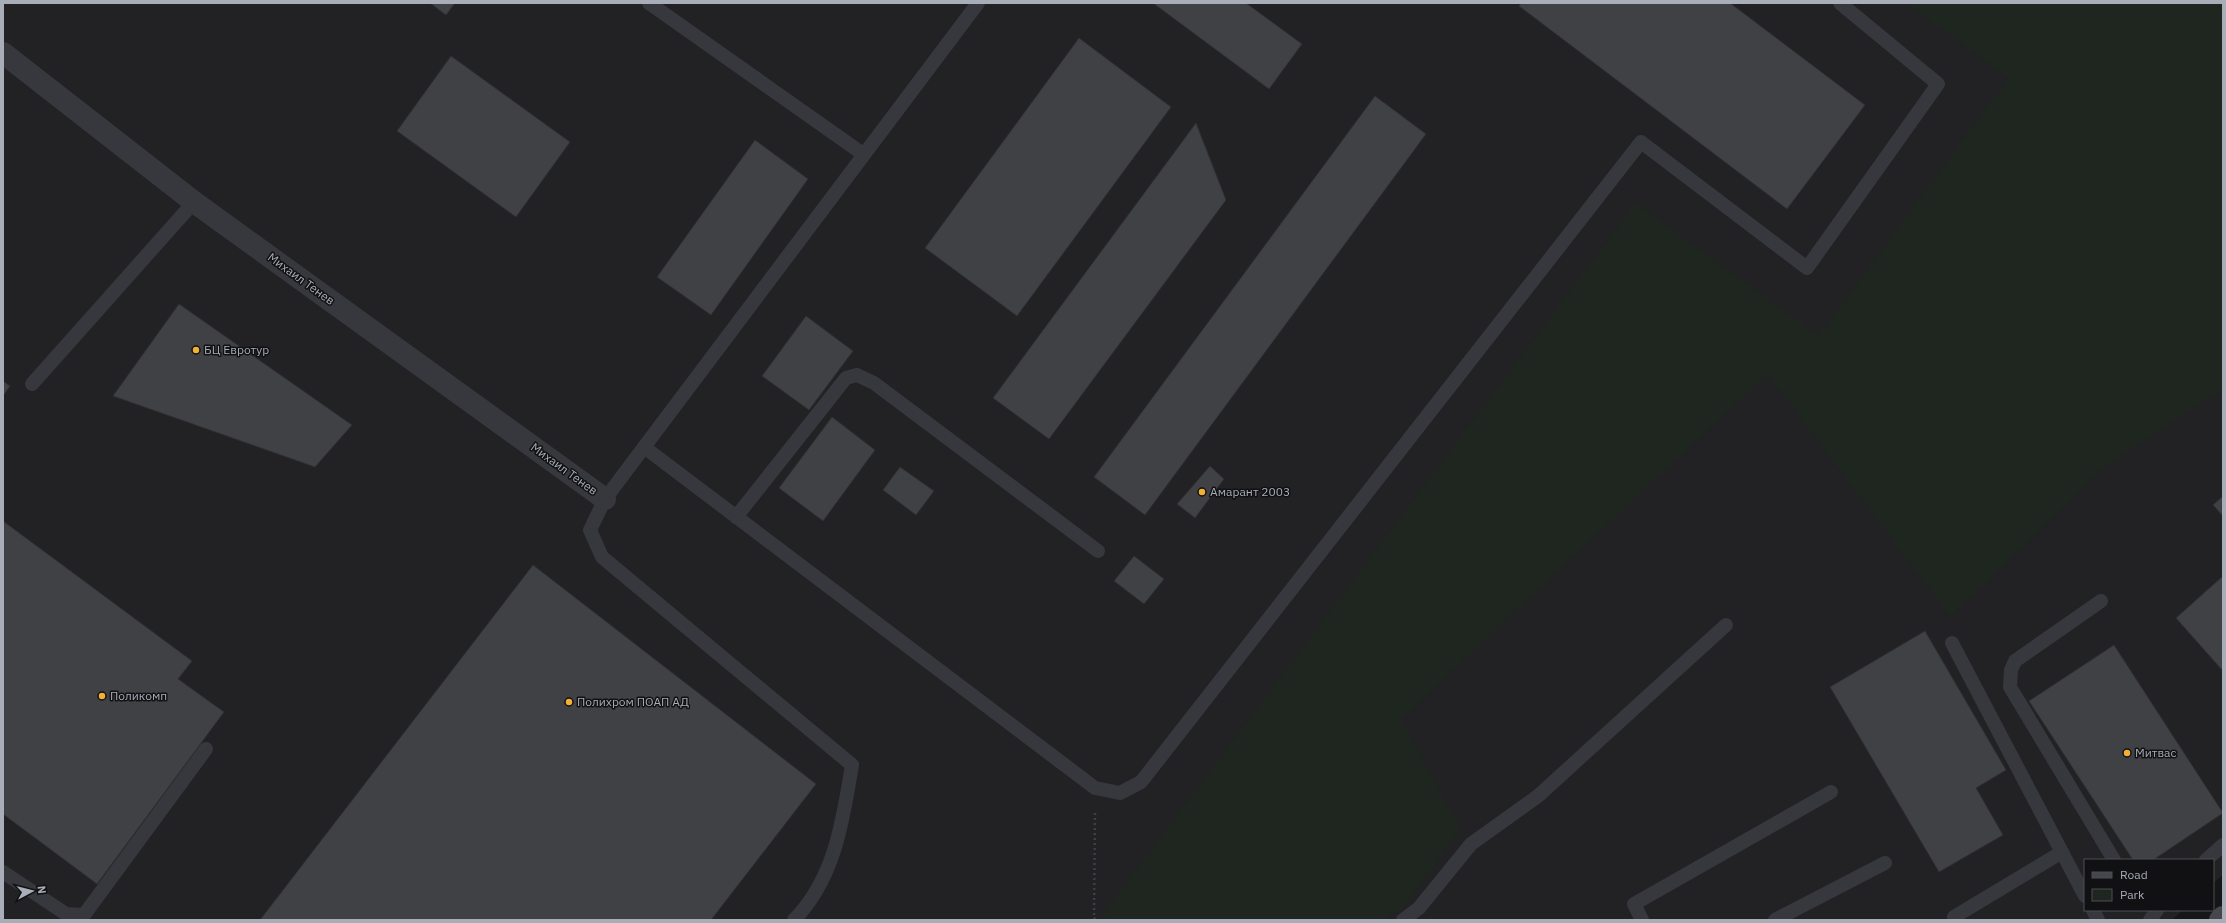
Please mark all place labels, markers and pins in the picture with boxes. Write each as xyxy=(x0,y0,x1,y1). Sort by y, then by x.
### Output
place label: БЦ Евротур xyxy=(204,342,269,357)
marker: БЦ Евротур xyxy=(191,345,201,355)
place label: Амарант 2003 xyxy=(1210,484,1290,499)
marker: Амарант 2003 xyxy=(1197,487,1207,497)
place label: Поликомп xyxy=(110,688,167,703)
marker: Поликомп xyxy=(97,691,107,701)
place label: Полихром ПОАП АД xyxy=(577,694,689,709)
marker: Полихром ПОАП АД xyxy=(564,697,574,707)
place label: Митвас xyxy=(2135,745,2177,760)
marker: Митвас xyxy=(2122,748,2132,758)

